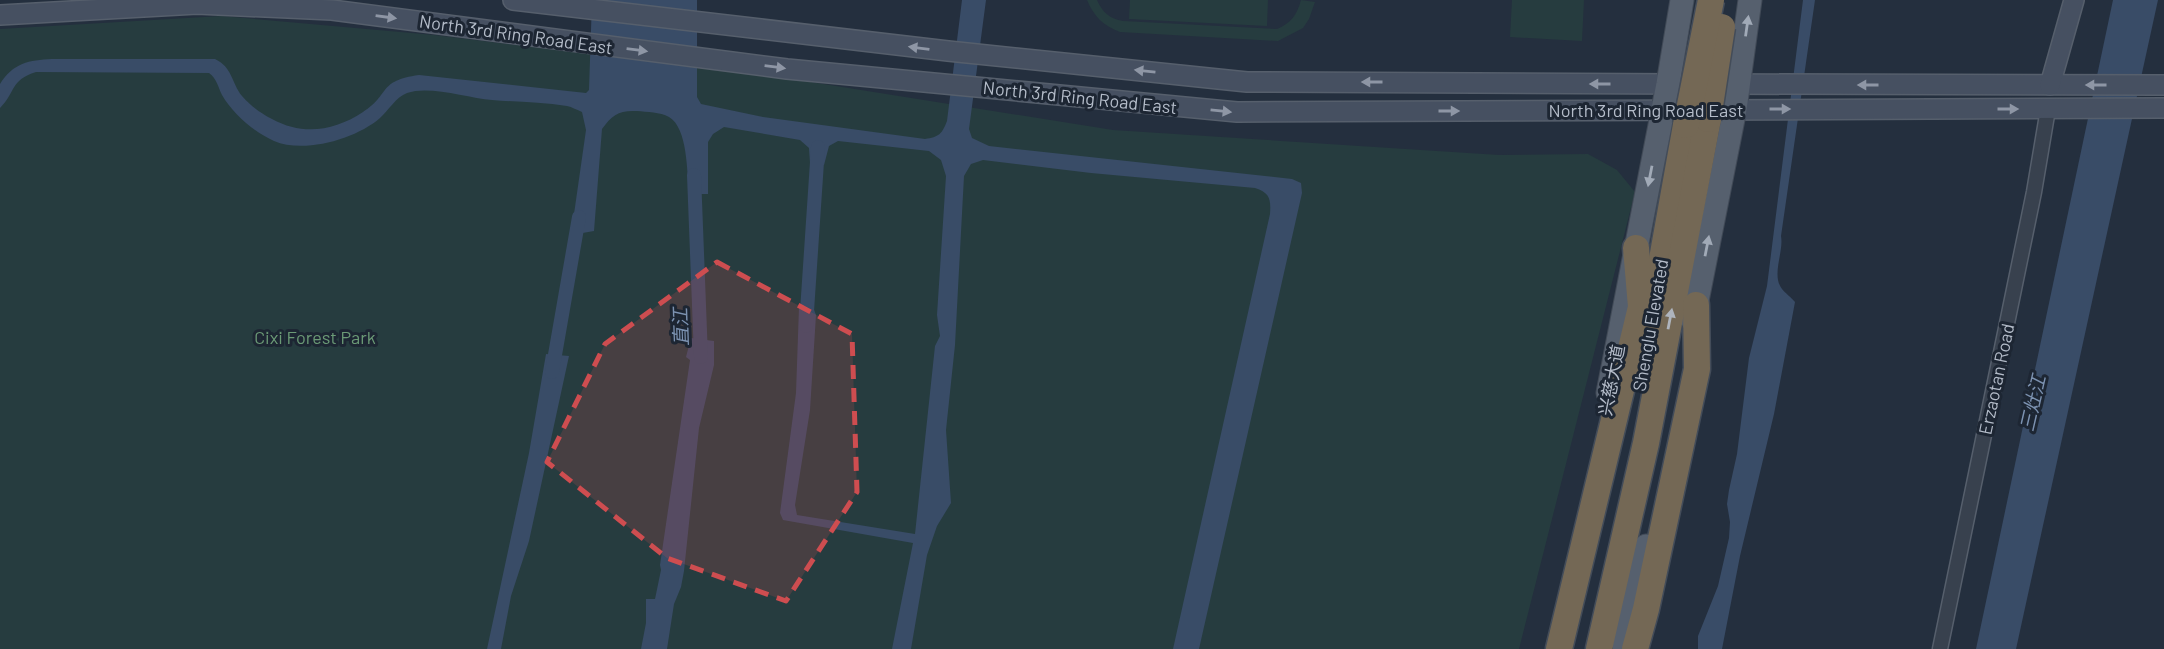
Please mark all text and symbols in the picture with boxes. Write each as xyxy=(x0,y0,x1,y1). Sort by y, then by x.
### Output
street label: North 3rd Ring Road East xyxy=(418,10,614,58)
one-way arrow xyxy=(375,12,397,23)
one-way arrow xyxy=(1741,15,1752,37)
one-way arrow xyxy=(908,42,930,53)
one-way arrow xyxy=(626,44,648,55)
one-way arrow xyxy=(764,62,786,73)
one-way arrow xyxy=(1134,66,1156,77)
street label: North 3rd Ring Road East xyxy=(982,76,1178,118)
one-way arrow xyxy=(1361,76,1383,88)
one-way arrow xyxy=(1589,78,1611,90)
one-way arrow xyxy=(1857,79,1879,91)
one-way arrow xyxy=(2085,79,2107,91)
street label: North 3rd Ring Road East xyxy=(1548,99,1744,121)
one-way arrow xyxy=(1770,103,1792,115)
one-way arrow xyxy=(1997,103,2019,115)
one-way arrow xyxy=(1438,105,1460,117)
one-way arrow xyxy=(1210,106,1232,117)
one-way arrow xyxy=(1644,165,1655,187)
one-way arrow xyxy=(1702,235,1713,257)
street label: Shenglu Elevated xyxy=(1628,257,1672,393)
water label: 直江 xyxy=(668,306,692,346)
one-way arrow xyxy=(1665,308,1676,330)
street label: Erzaotan Road xyxy=(1973,321,2019,437)
park label: Cixi Forest Park xyxy=(254,326,376,348)
street label: 兴慈大道 xyxy=(1593,343,1629,417)
water label: 三灶江 xyxy=(2014,371,2050,433)

